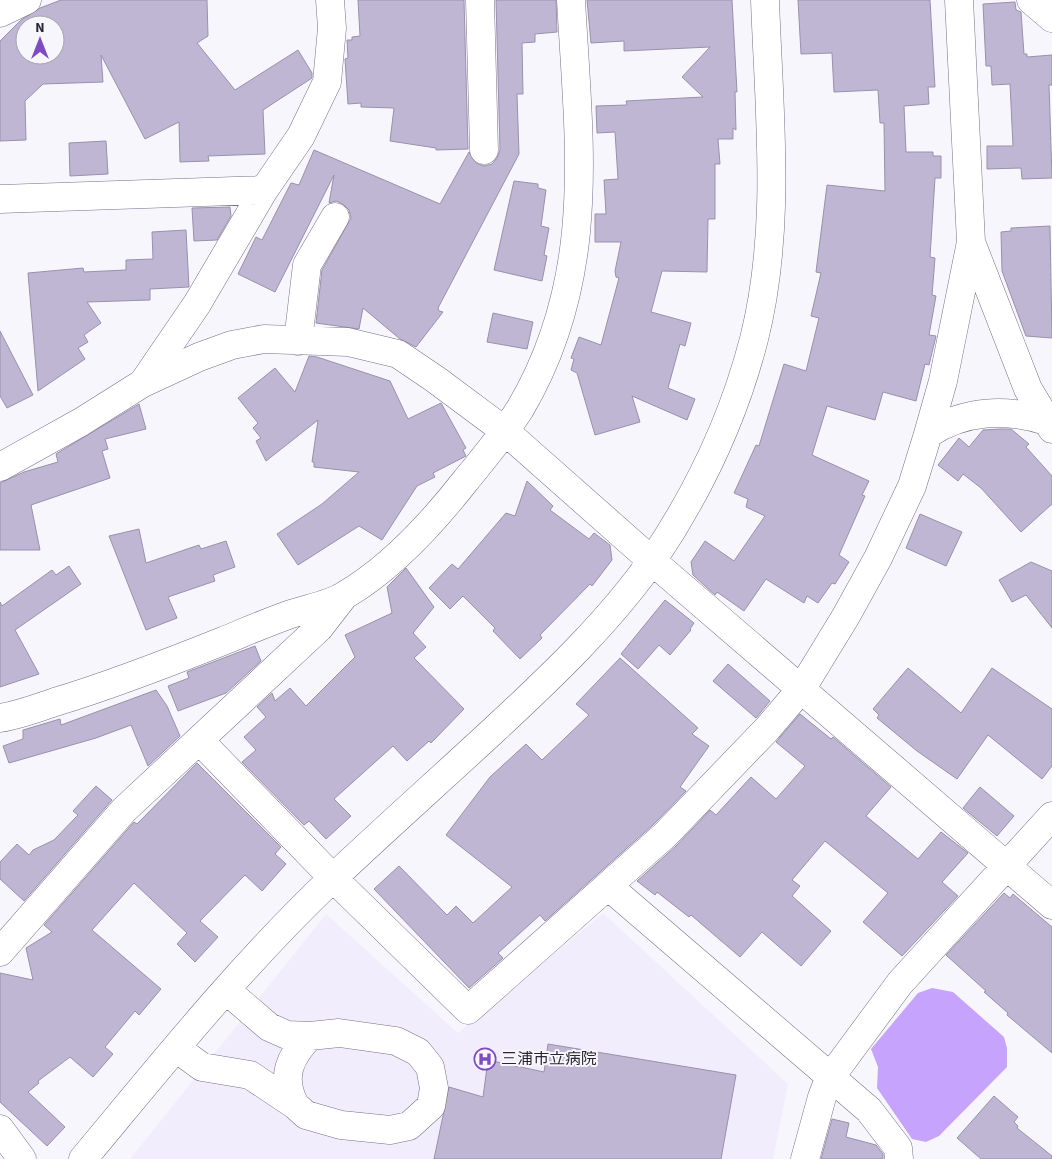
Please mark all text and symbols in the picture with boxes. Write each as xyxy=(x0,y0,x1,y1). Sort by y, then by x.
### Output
north arrow xyxy=(15,15,65,65)
text: N xyxy=(35,18,45,38)
hospital icon: 三浦市立病院 xyxy=(473,1047,497,1071)
place label: 三浦市立病院 xyxy=(501,1048,597,1070)

